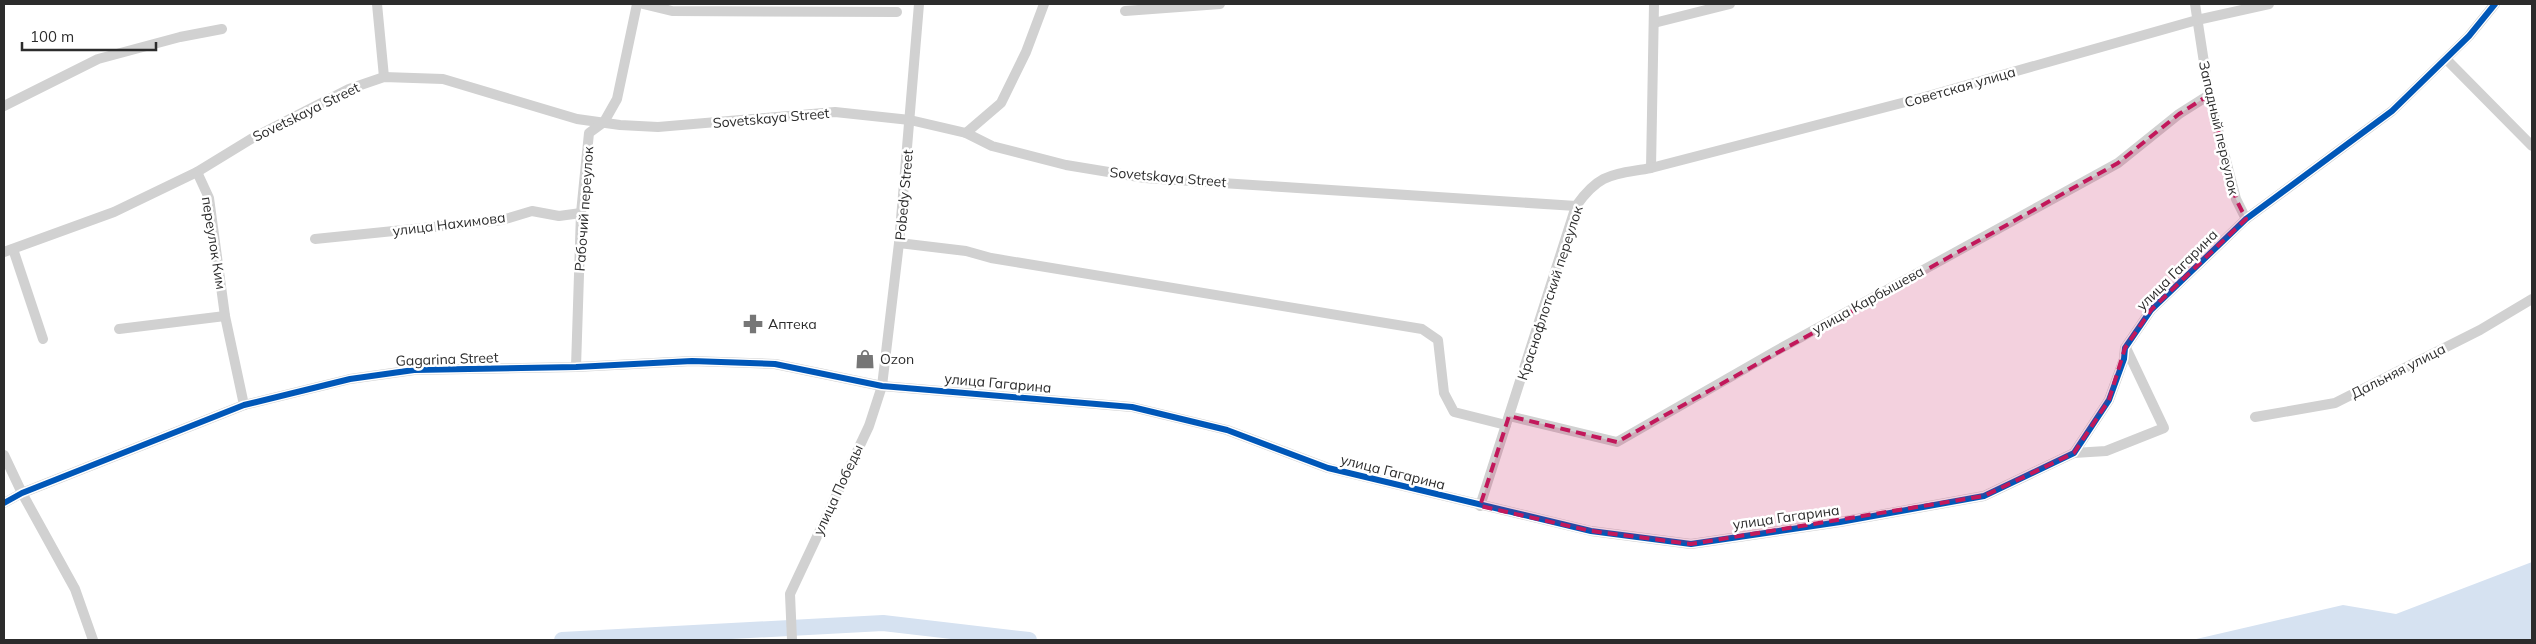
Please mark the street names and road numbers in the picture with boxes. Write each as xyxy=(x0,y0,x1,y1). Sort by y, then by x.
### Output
street label: Западный переулок xyxy=(2195,59,2243,197)
street label: Советская улица xyxy=(1902,63,2018,111)
street label: Sovetskaya Street xyxy=(250,78,363,146)
street label: Sovetskaya Street xyxy=(712,104,830,132)
street label: Рабочий переулок xyxy=(571,145,597,272)
street label: Pobedy Street xyxy=(891,149,917,241)
street label: Sovetskaya Street xyxy=(1109,163,1227,191)
street label: переулок Ким xyxy=(198,195,230,291)
street label: Краснофлотский переулок xyxy=(1513,203,1587,382)
street label: улица Нахимова xyxy=(392,208,506,240)
street label: улица Гагарина xyxy=(2133,226,2221,314)
street label: улица Карбышева xyxy=(1809,262,1927,338)
street label: Дальняя улица xyxy=(2348,339,2448,403)
street label: Gagarina Street xyxy=(395,348,499,370)
street label: улица Гагарина xyxy=(944,369,1052,397)
street label: улица Победы xyxy=(809,442,867,538)
street label: улица Гагарина xyxy=(1339,450,1447,494)
street label: улица Гагарина xyxy=(1732,501,1840,533)

